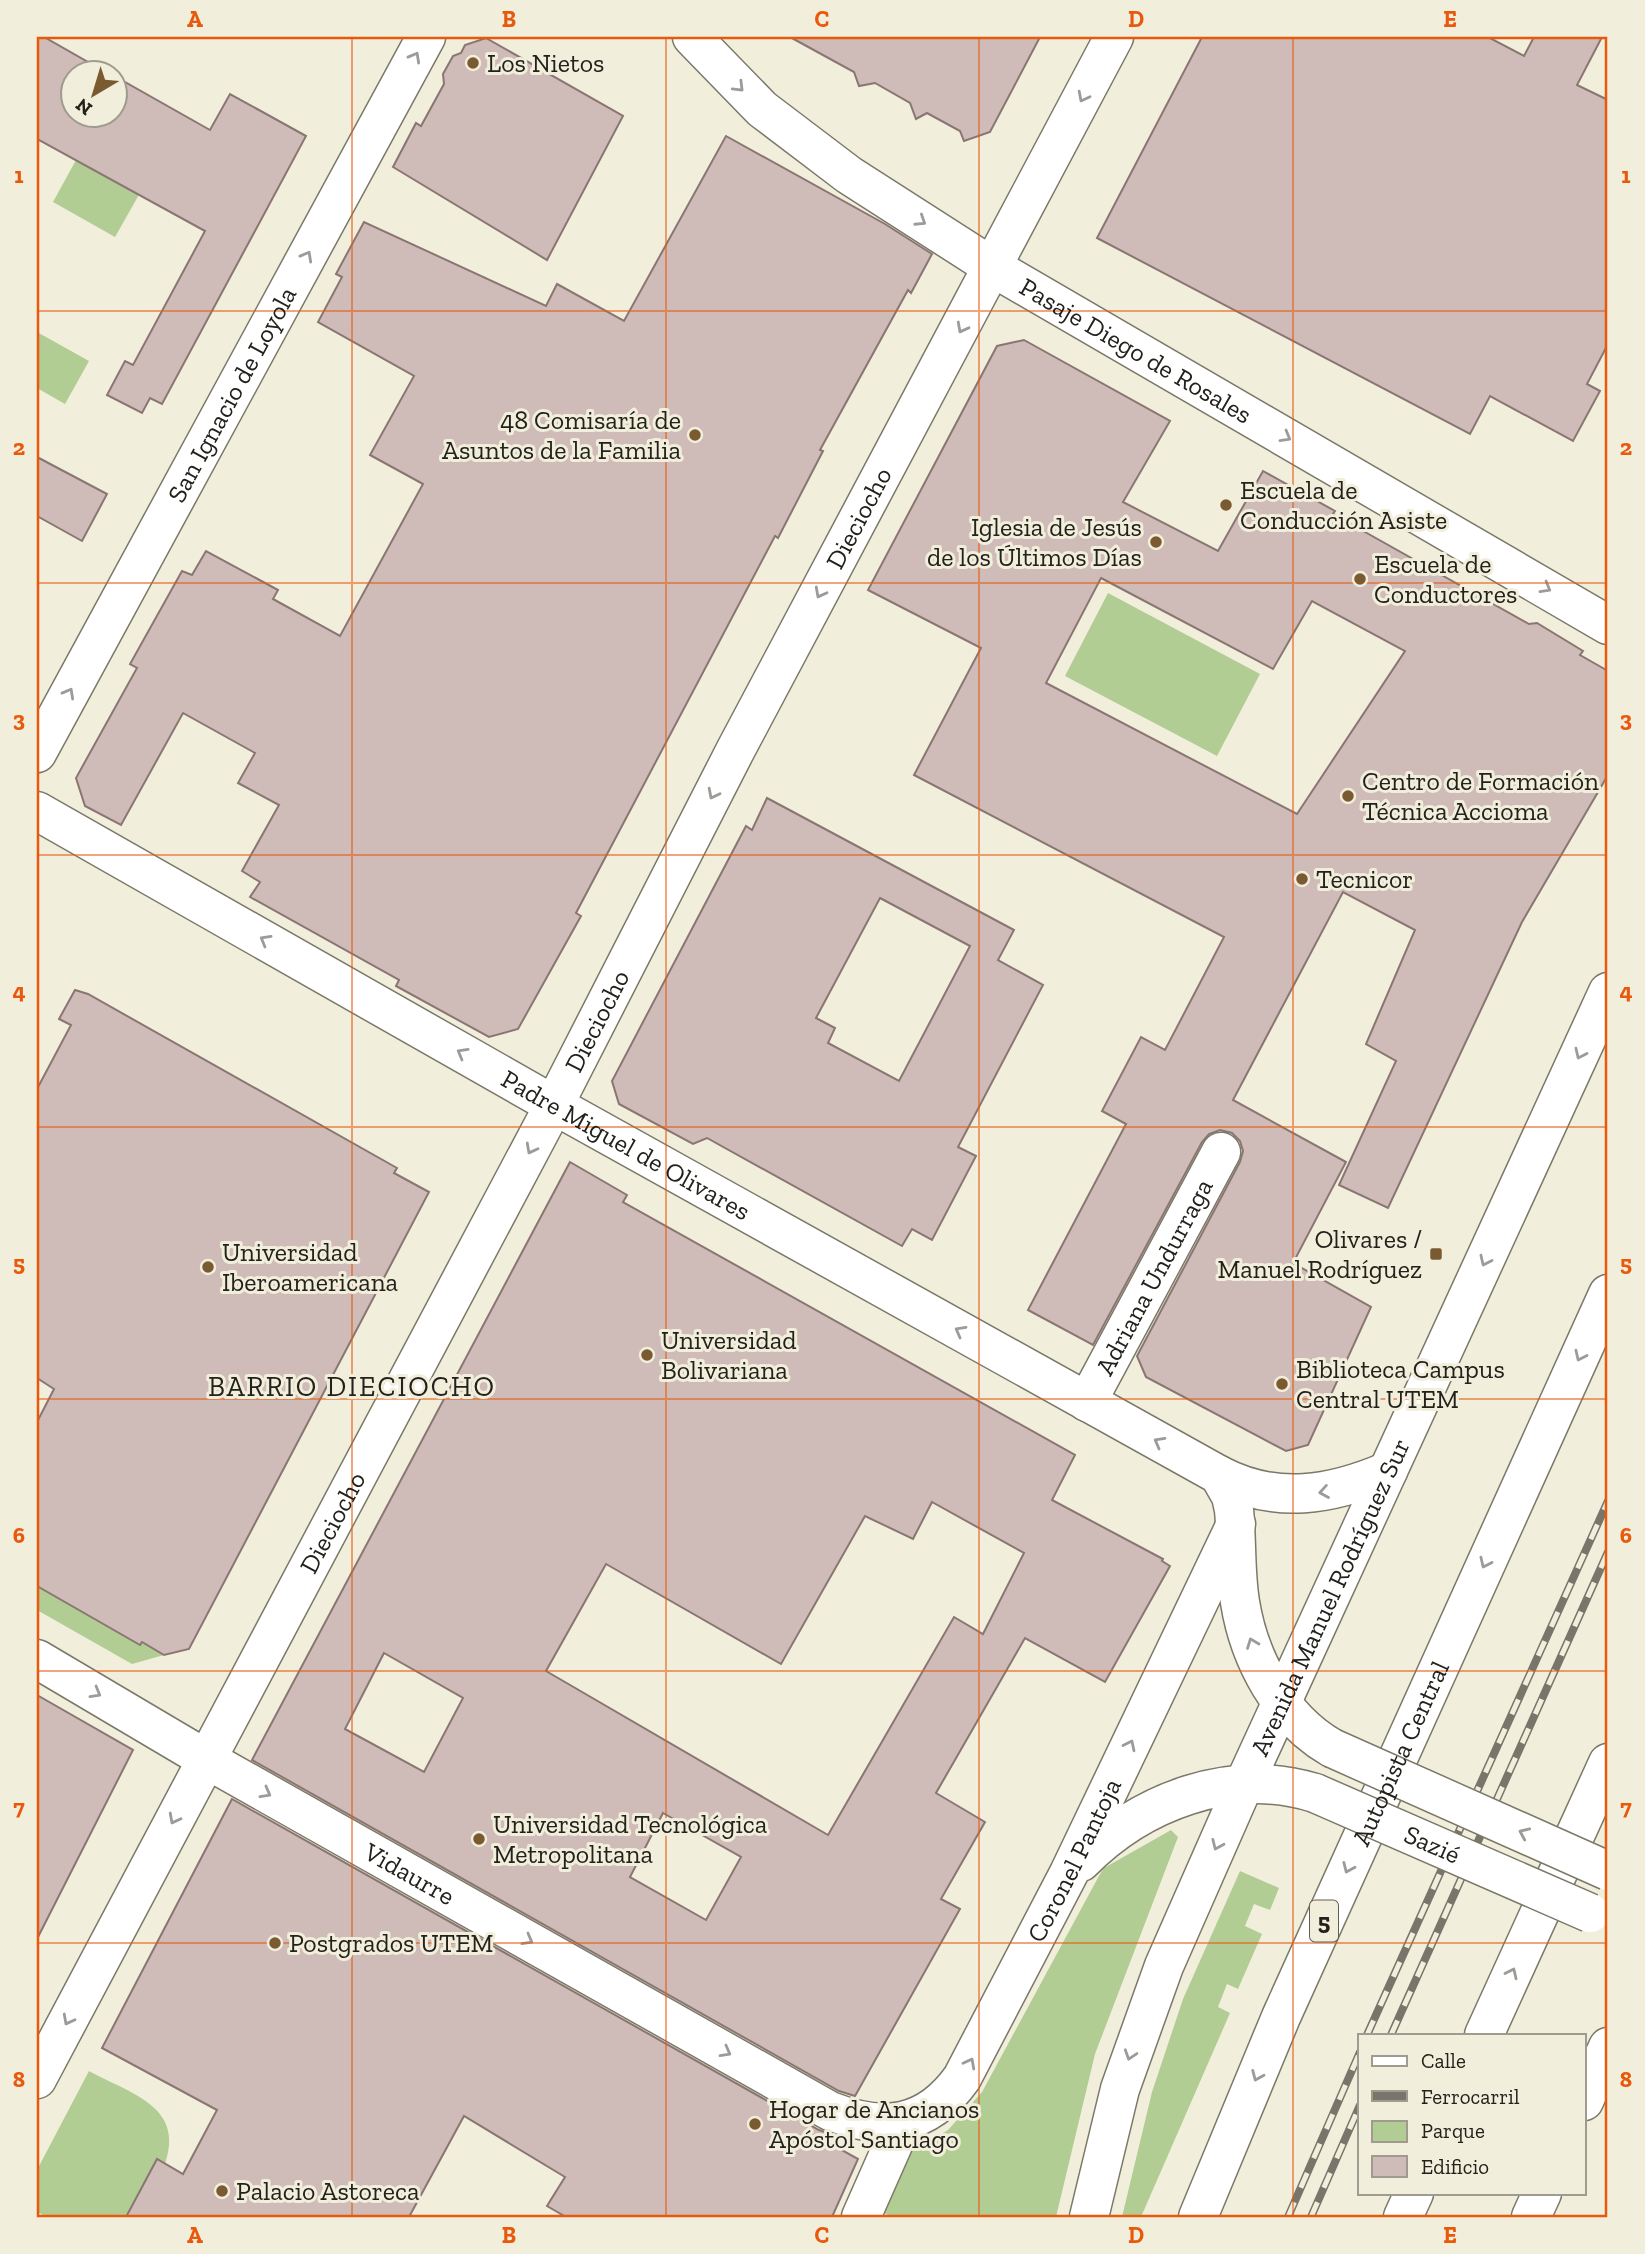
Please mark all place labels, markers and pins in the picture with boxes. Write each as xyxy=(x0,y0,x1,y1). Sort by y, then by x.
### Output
place label: Los Nietos xyxy=(487,47,604,79)
marker: Los Nietos xyxy=(465,55,481,71)
place label: 48 Comisaría de Asuntos de la Familia xyxy=(442,404,681,466)
marker: 48 Comisaría de Asuntos de la Familia xyxy=(687,427,703,443)
place label: Escuela de Conducción Asiste xyxy=(1240,474,1447,536)
marker: Escuela de Conducción Asiste xyxy=(1218,497,1234,513)
place label: Iglesia de Jesús de los Últimos Días xyxy=(927,511,1142,573)
marker: Iglesia de Jesús de los Últimos Días xyxy=(1148,534,1164,550)
place label: Escuela de Conductores xyxy=(1374,548,1517,610)
marker: Escuela de Conductores xyxy=(1352,571,1368,587)
place label: Centro de Formación Técnica Accioma xyxy=(1362,765,1599,827)
marker: Centro de Formación Técnica Accioma xyxy=(1340,788,1356,804)
place label: Tecnicor xyxy=(1316,863,1413,895)
marker: Tecnicor xyxy=(1294,871,1310,887)
place label: Olivares / Manuel Rodríguez xyxy=(1218,1223,1422,1285)
place label: Universidad Iberoamericana xyxy=(222,1236,399,1298)
marker: Olivares / Manuel Rodríguez xyxy=(1428,1246,1444,1262)
marker: Universidad Iberoamericana xyxy=(200,1259,216,1275)
place label: Universidad Bolivariana xyxy=(661,1324,797,1386)
marker: Universidad Bolivariana xyxy=(639,1347,655,1363)
place label: Biblioteca Campus Central UTEM xyxy=(1296,1353,1505,1415)
marker: Biblioteca Campus Central UTEM xyxy=(1274,1376,1290,1392)
place label: Universidad Tecnológica Metropolitana xyxy=(493,1808,768,1870)
marker: Universidad Tecnológica Metropolitana xyxy=(471,1831,487,1847)
place label: Postgrados UTEM xyxy=(289,1927,493,1959)
marker: Postgrados UTEM xyxy=(267,1935,283,1951)
place label: Hogar de Ancianos Apóstol Santiago xyxy=(769,2093,979,2155)
marker: Hogar de Ancianos Apóstol Santiago xyxy=(747,2116,763,2132)
place label: Palacio Astoreca xyxy=(236,2175,420,2207)
marker: Palacio Astoreca xyxy=(214,2183,230,2199)

